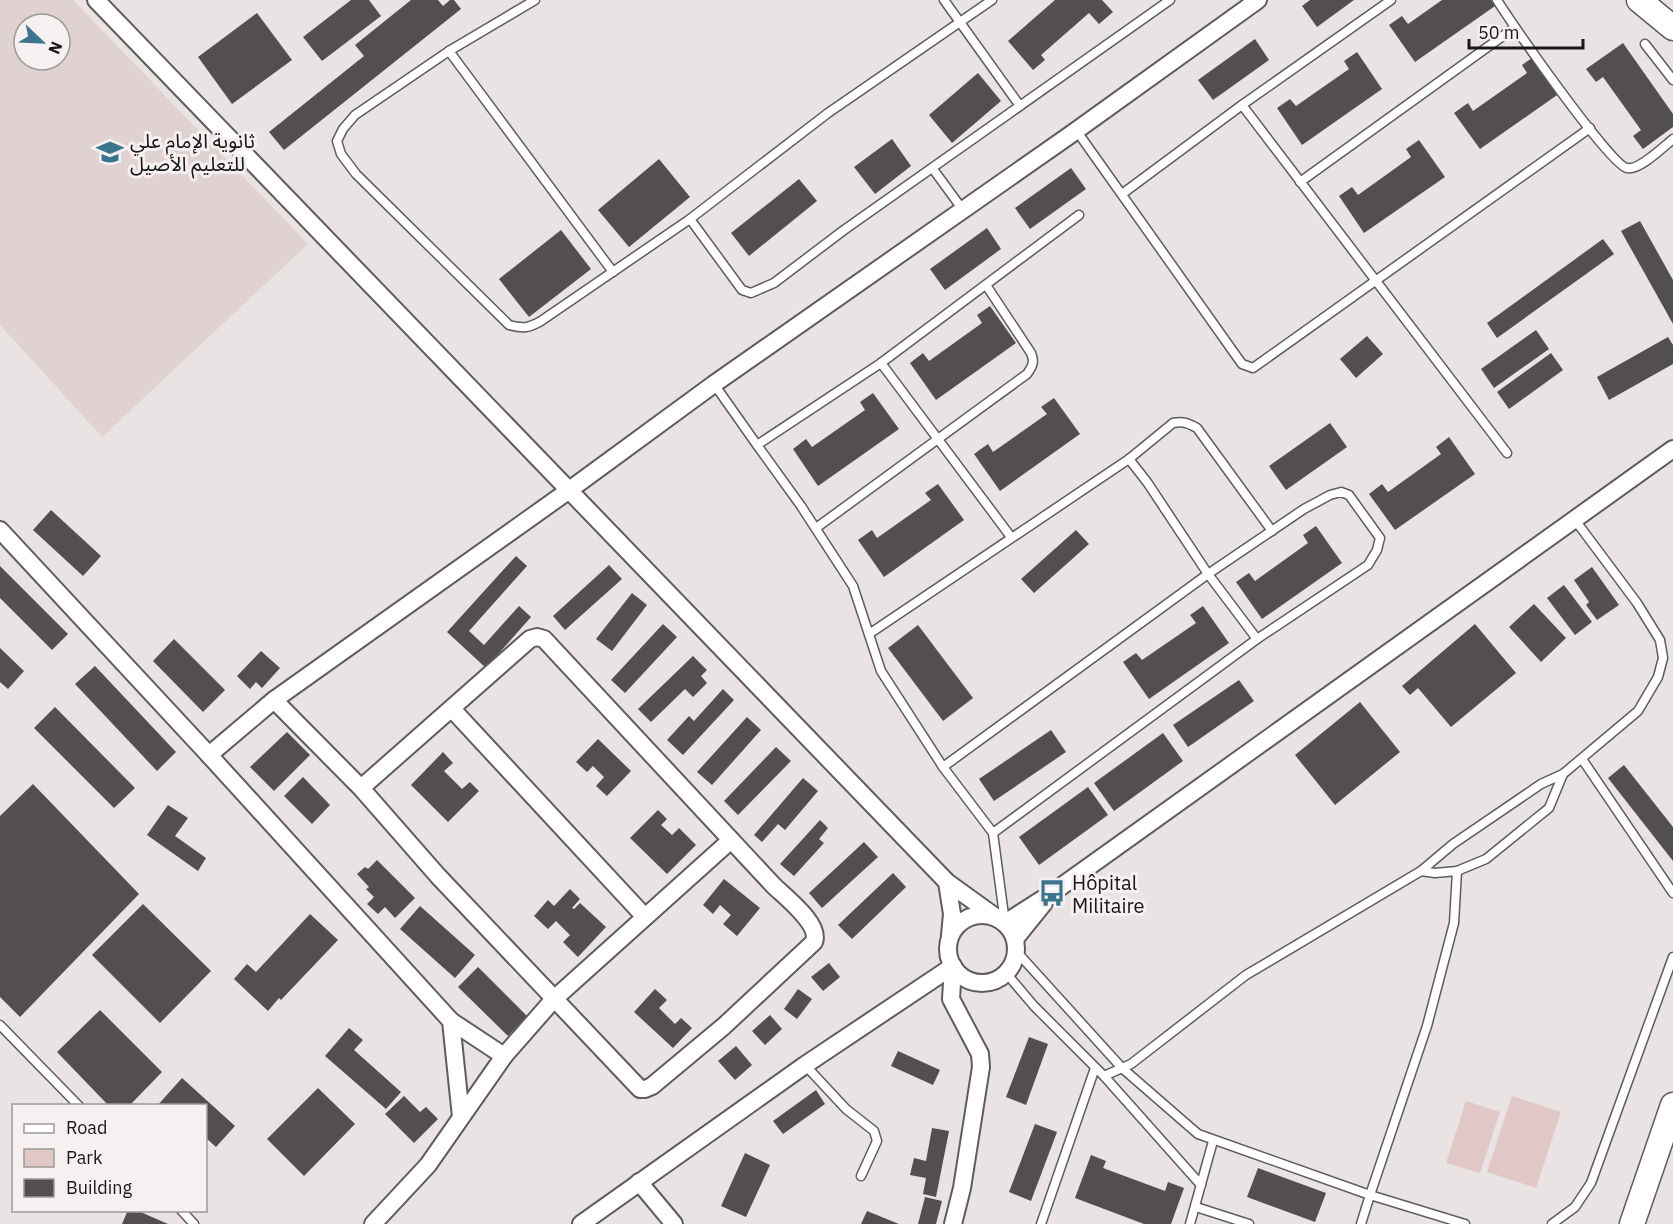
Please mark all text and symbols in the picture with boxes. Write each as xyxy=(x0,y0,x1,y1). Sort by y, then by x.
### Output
north arrow xyxy=(12,12,72,72)
scale bar xyxy=(1469,12,1583,50)
text: 50 m xyxy=(1478,21,1520,44)
text: N xyxy=(44,39,67,57)
place label: ثانوية الإمام علي للتعليم الأصيل xyxy=(130,127,255,179)
school or university icon: ثانوية الإمام علي للتعليم الأصيل xyxy=(95,137,125,167)
place label: Hôpital Militaire xyxy=(1072,869,1145,919)
bus stop icon: Hôpital Militaire xyxy=(1037,878,1067,908)
legend xyxy=(12,1104,207,1212)
text: Road xyxy=(66,1116,107,1139)
text: Park xyxy=(66,1146,103,1169)
text: Building xyxy=(66,1176,133,1199)

